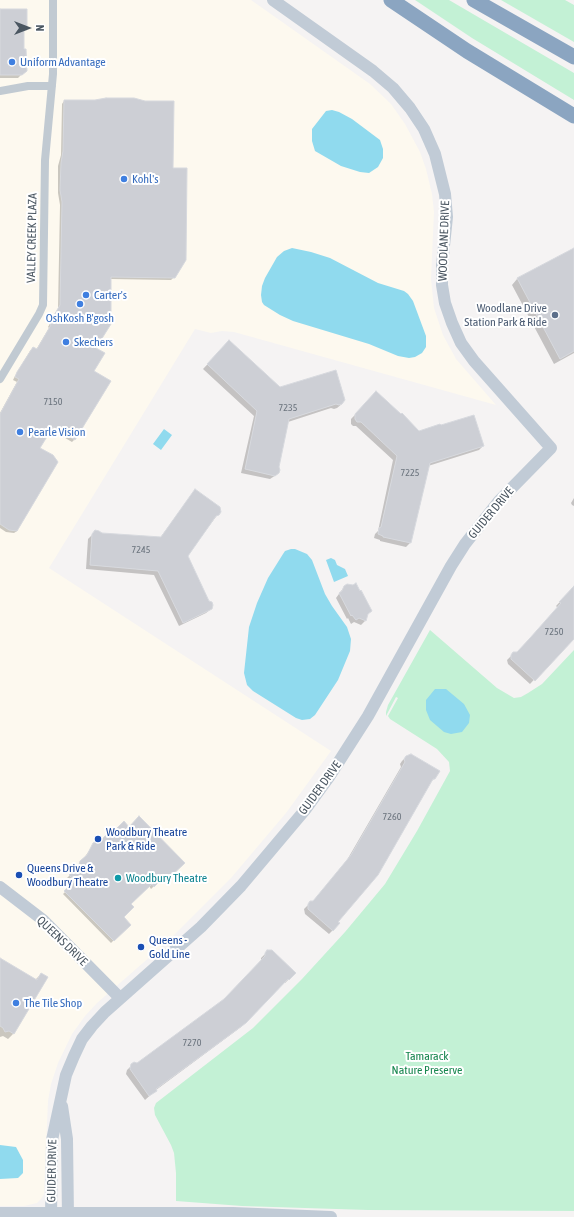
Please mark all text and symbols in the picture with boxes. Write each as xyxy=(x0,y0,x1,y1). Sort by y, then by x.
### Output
north arrow xyxy=(8,8,48,48)
text: N xyxy=(34,25,46,31)
place label: Uniform Advantage xyxy=(20,55,106,69)
marker: Uniform Advantage xyxy=(7,57,17,67)
place label: Kohl's xyxy=(132,172,158,186)
marker: Kohl's xyxy=(119,174,129,184)
street label: VALLEY CREEK PLAZA xyxy=(24,193,40,283)
street label: WOODLANE DRIVE xyxy=(435,201,453,281)
place label: Carter's xyxy=(94,288,127,302)
marker: Carter's xyxy=(81,290,91,300)
marker: OshKosh B'gosh xyxy=(75,299,85,309)
place label: Woodlane Drive Station Park & Ride xyxy=(464,301,547,329)
marker: Woodlane Drive Station Park & Ride xyxy=(550,310,560,320)
place label: OshKosh B'gosh xyxy=(46,311,114,325)
place label: Skechers xyxy=(74,335,113,349)
marker: Skechers xyxy=(61,337,71,347)
house number: 7150 xyxy=(44,396,62,408)
house number: 7235 xyxy=(279,402,297,414)
place label: Pearle Vision xyxy=(28,425,86,439)
marker: Pearle Vision xyxy=(15,427,25,437)
house number: 7225 xyxy=(401,467,419,479)
street label: GUIDER DRIVE xyxy=(465,484,517,542)
house number: 7245 xyxy=(132,544,150,556)
house number: 7250 xyxy=(545,626,563,638)
street label: GUIDER DRIVE xyxy=(296,758,344,818)
house number: 7260 xyxy=(383,811,401,823)
place label: Woodbury Theatre Park & Ride xyxy=(106,825,187,853)
marker: Woodbury Theatre Park & Ride xyxy=(93,834,103,844)
place label: Queens Drive & Woodbury Theatre xyxy=(27,861,108,889)
marker: Queens Drive & Woodbury Theatre xyxy=(14,870,24,880)
place label: Woodbury Theatre xyxy=(126,871,207,885)
marker: Woodbury Theatre xyxy=(113,873,123,883)
street label: QUEENS DRIVE xyxy=(34,913,90,969)
place label: Queens - Gold Line xyxy=(149,933,190,961)
marker: Queens - Gold Line xyxy=(136,942,146,952)
place label: The Tile Shop xyxy=(24,996,82,1010)
marker: The Tile Shop xyxy=(11,998,21,1008)
house number: 7270 xyxy=(183,1037,201,1049)
park label: Tamarack Nature Preserve xyxy=(392,1049,462,1077)
street label: GUIDER DRIVE xyxy=(44,1140,60,1202)

